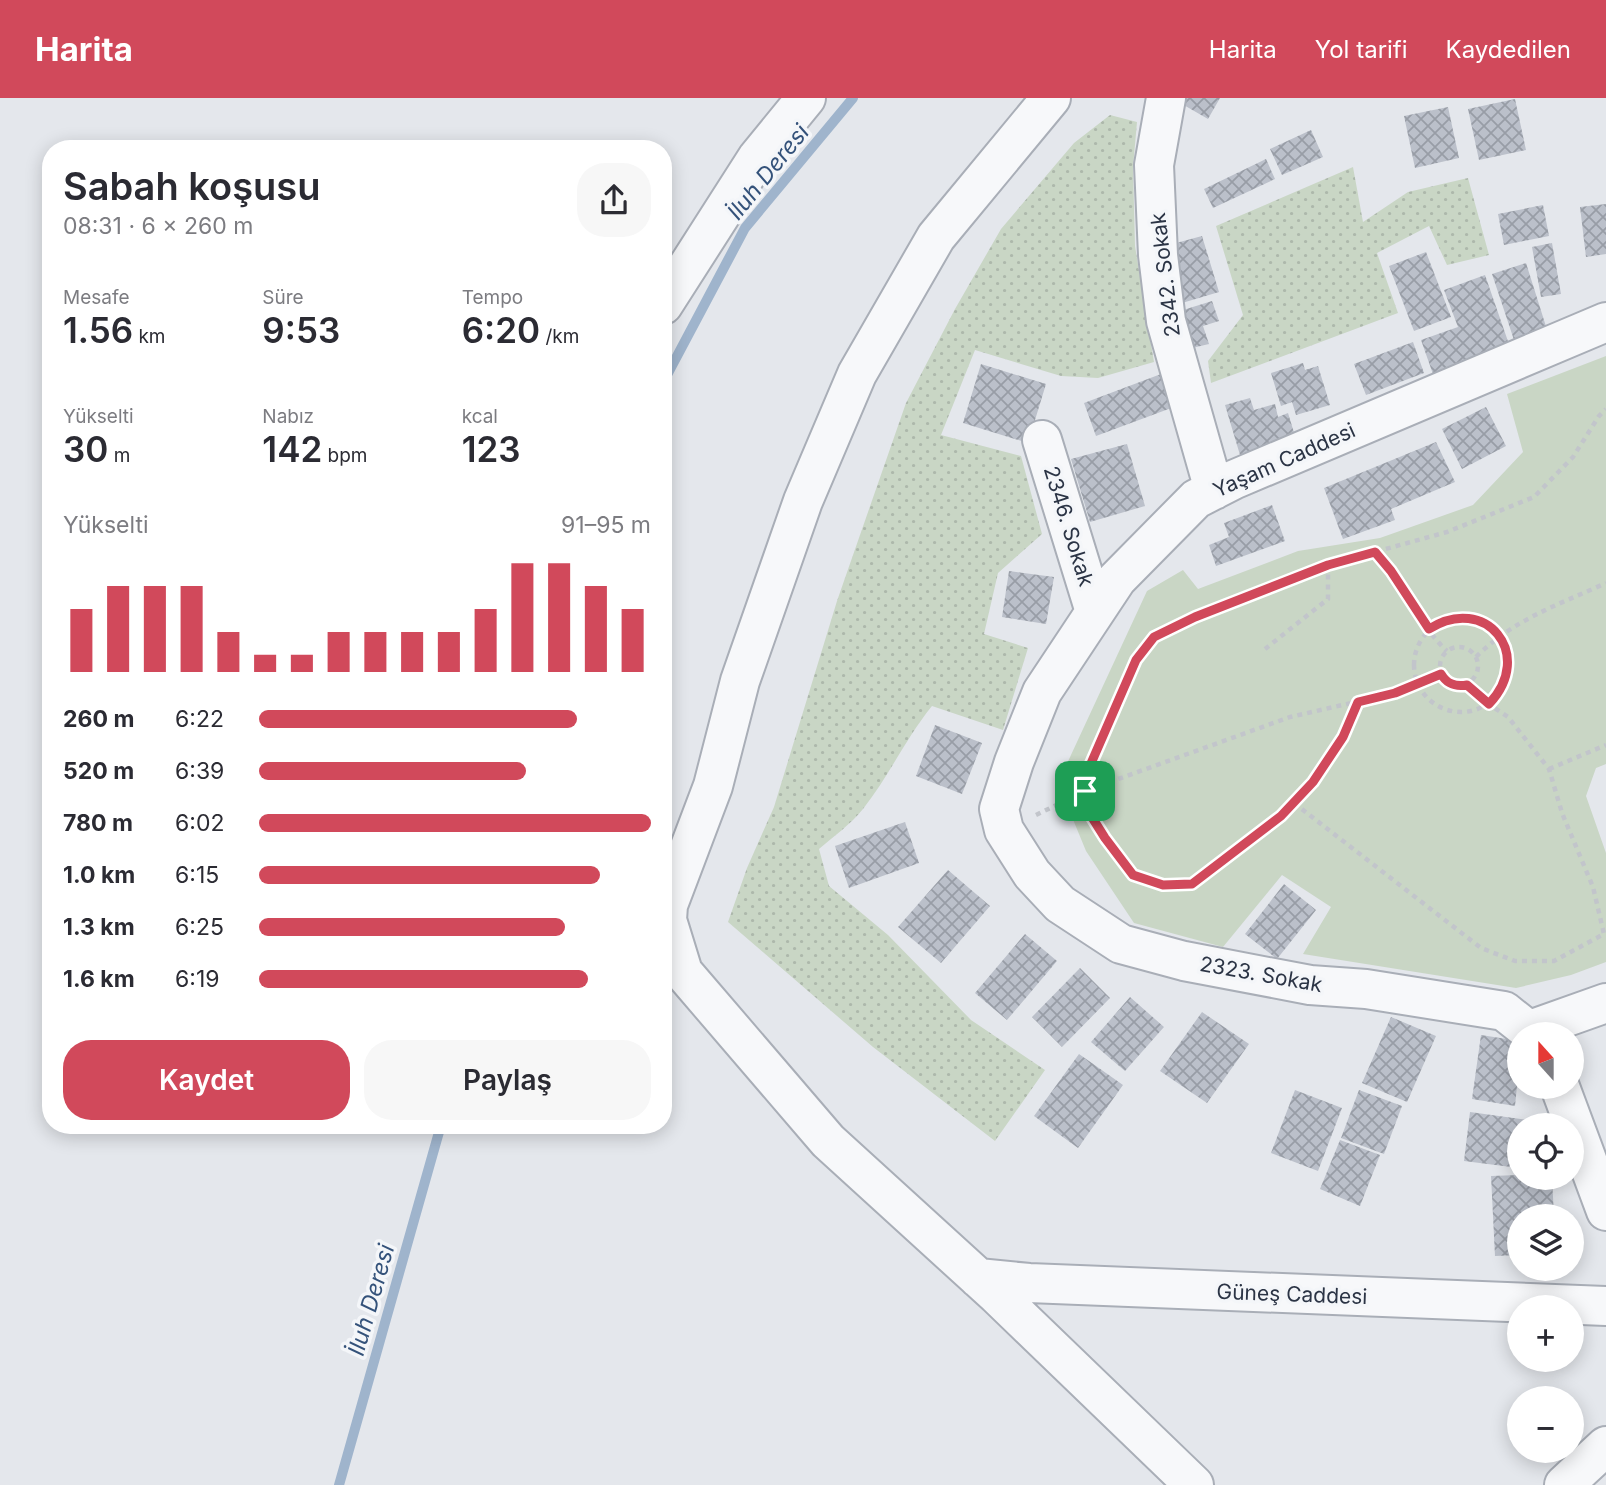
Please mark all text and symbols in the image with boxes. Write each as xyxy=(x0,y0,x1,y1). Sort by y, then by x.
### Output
text: Harita xyxy=(35,29,133,69)
text: Harita xyxy=(1209,35,1277,64)
text: Yol tarifi xyxy=(1315,35,1408,64)
text: Kaydedilen xyxy=(1446,35,1571,64)
water label: İluh Deresi xyxy=(721,118,815,225)
text: Sabah koşusu xyxy=(63,163,320,209)
button: share xyxy=(577,163,651,237)
street label: 2342. Sokak xyxy=(1145,211,1185,339)
text: 08:31 · 6 × 260 m xyxy=(63,212,253,240)
text: Mesafe xyxy=(63,286,130,309)
text: Süre xyxy=(262,286,304,309)
text: Tempo xyxy=(462,286,523,309)
text: 1.56 xyxy=(63,309,133,351)
text: 9:53 xyxy=(262,309,340,351)
text: 6:20 xyxy=(462,309,540,351)
text: km xyxy=(133,325,165,348)
text: /km xyxy=(540,325,579,348)
text: Yükselti xyxy=(63,405,134,428)
text: Nabız xyxy=(262,405,314,428)
text: kcal xyxy=(462,405,498,428)
street label: Yaşam Caddesi xyxy=(1209,417,1359,503)
text: 30 xyxy=(63,428,108,470)
text: 142 xyxy=(262,428,322,470)
text: 123 xyxy=(462,428,521,470)
text: m xyxy=(108,444,130,467)
text: bpm xyxy=(322,444,368,467)
street label: 2346. Sokak xyxy=(1039,463,1099,590)
text: Yükselti xyxy=(63,511,148,539)
text: 91–95 m xyxy=(561,511,651,539)
text: 260 m xyxy=(63,705,134,733)
text: 6:22 xyxy=(175,705,224,733)
text: 520 m xyxy=(63,757,134,785)
text: 6:39 xyxy=(175,757,224,785)
pin xyxy=(1055,761,1115,821)
icon: arrive xyxy=(1066,772,1104,810)
text: 780 m xyxy=(63,809,133,837)
text: 6:02 xyxy=(175,809,224,837)
text: 1.0 km xyxy=(63,861,135,889)
text: 6:15 xyxy=(175,861,219,889)
text: 1.3 km xyxy=(63,913,135,941)
text: 6:25 xyxy=(175,913,224,941)
street label: 2323. Sokak xyxy=(1198,951,1325,997)
text: 1.6 km xyxy=(63,965,135,993)
text: 6:19 xyxy=(175,965,220,993)
north arrow xyxy=(1507,1022,1584,1099)
map controls xyxy=(1507,1022,1584,1463)
button: Kaydet xyxy=(63,1040,350,1120)
button: Paylaş xyxy=(364,1040,651,1120)
button: locate xyxy=(1507,1113,1584,1190)
button: layers xyxy=(1507,1204,1584,1281)
water label: İluh Deresi xyxy=(342,1241,400,1359)
street label: Güneş Caddesi xyxy=(1216,1279,1368,1309)
button: + xyxy=(1507,1295,1584,1372)
button: − xyxy=(1507,1386,1584,1463)

